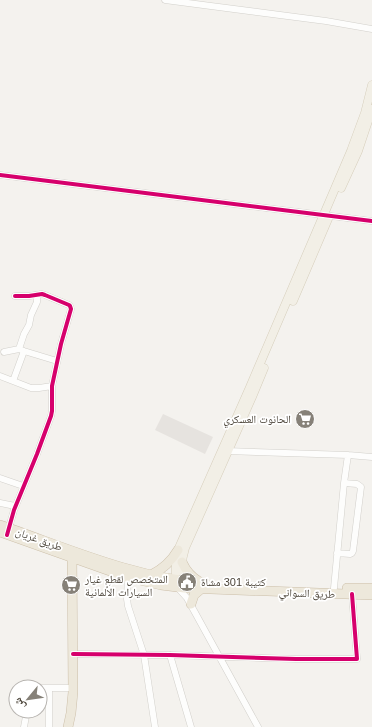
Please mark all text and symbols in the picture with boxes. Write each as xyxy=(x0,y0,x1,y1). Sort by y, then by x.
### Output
supermarket icon: الحانوت العسكري xyxy=(294,408,316,430)
place label: الحانوت العسكري xyxy=(223,413,291,428)
street label: طريق غريان xyxy=(14,525,64,554)
public building icon: كتيبة 301 مشاة xyxy=(176,571,198,593)
place label: المتخصص لقطع غيار السيارات الألمانية xyxy=(84,573,168,598)
supermarket icon: المتخصص لقطع غيار السيارات الألمانية xyxy=(60,574,82,596)
place label: كتيبة 301 مشاة xyxy=(201,576,266,588)
street label: طريق السواني xyxy=(279,586,335,603)
north arrow xyxy=(8,679,48,719)
text: ش xyxy=(11,695,29,712)

